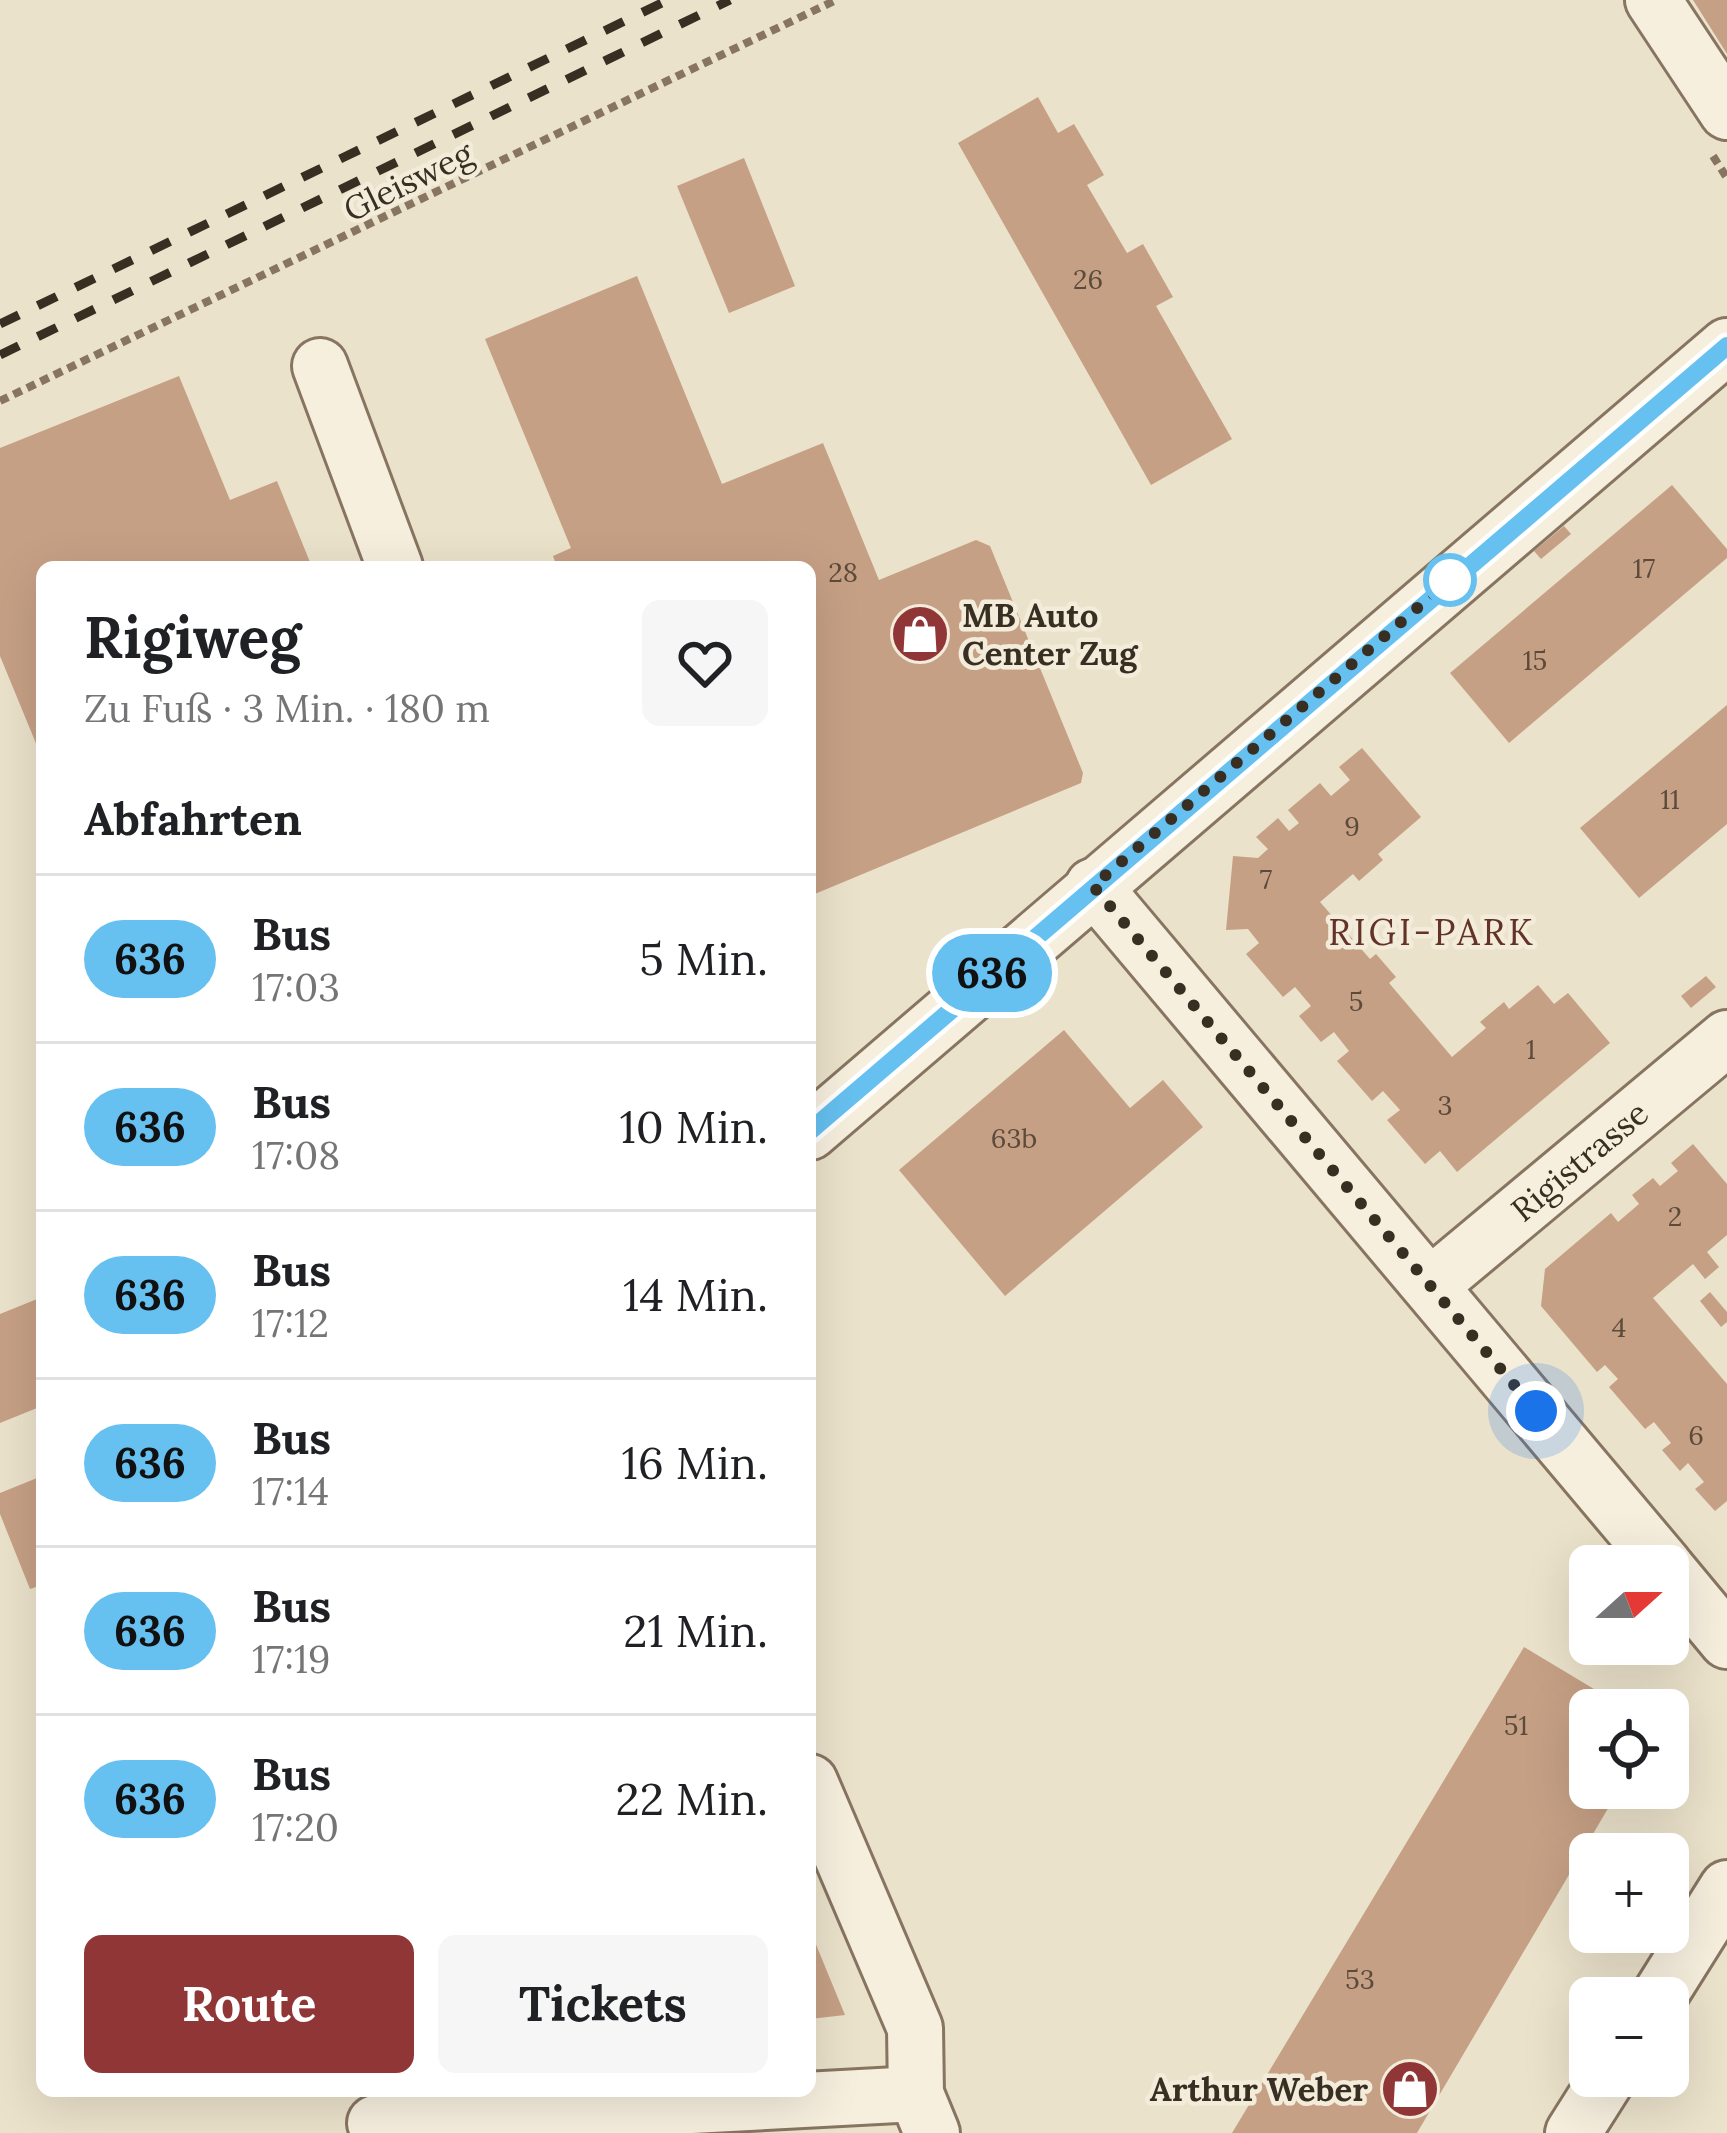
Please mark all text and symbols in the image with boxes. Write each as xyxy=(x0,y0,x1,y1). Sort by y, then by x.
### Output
street label: Gleisweg xyxy=(336,131,480,230)
house number: 26 xyxy=(1073,262,1103,296)
house number: 17 xyxy=(1633,551,1655,585)
house number: 28 xyxy=(828,555,858,589)
unlabelled marker xyxy=(1425,555,1475,605)
place label: MB Auto Center Zug xyxy=(962,594,1139,674)
button: heart xyxy=(642,600,768,726)
text: Rigiweg xyxy=(84,601,301,674)
shop icon: MB Auto Center Zug xyxy=(889,603,951,665)
house number: 15 xyxy=(1523,643,1547,677)
text: Zu Fuß · 3 Min. · 180 m xyxy=(84,683,490,733)
house number: 11 xyxy=(1660,782,1680,816)
text: Abfahrten xyxy=(84,790,302,847)
house number: 9 xyxy=(1344,809,1360,843)
house number: 7 xyxy=(1260,862,1272,896)
text: Bus xyxy=(252,905,331,962)
district label: RIGI-PARK xyxy=(1328,909,1536,955)
text: 5 Min. xyxy=(639,930,768,987)
text: 636 xyxy=(114,932,186,986)
line badge: 636 xyxy=(923,934,1061,1012)
text: 636 xyxy=(956,946,1028,1000)
text: 17:03 xyxy=(252,962,340,1012)
house number: 5 xyxy=(1349,984,1363,1018)
house number: 1 xyxy=(1526,1032,1536,1066)
text: Bus xyxy=(252,1073,331,1130)
house number: 3 xyxy=(1437,1088,1453,1122)
street label: Rigistrasse xyxy=(1502,1092,1657,1230)
text: 10 Min. xyxy=(619,1098,768,1155)
text: 636 xyxy=(114,1100,186,1154)
house number: 63b xyxy=(991,1121,1037,1155)
text: 17:08 xyxy=(252,1130,340,1180)
house number: 2 xyxy=(1668,1199,1682,1233)
text: Bus xyxy=(252,1241,331,1298)
text: 14 Min. xyxy=(623,1266,768,1323)
text: 636 xyxy=(114,1268,186,1322)
text: 17:12 xyxy=(252,1298,329,1348)
house number: 4 xyxy=(1612,1310,1626,1344)
your location xyxy=(1506,1381,1566,1441)
text: Bus xyxy=(252,1409,331,1466)
house number: 6 xyxy=(1688,1418,1704,1452)
text: 16 Min. xyxy=(621,1434,768,1491)
text: 636 xyxy=(114,1436,186,1490)
text: 17:14 xyxy=(252,1466,329,1516)
north arrow xyxy=(1569,1545,1689,1665)
map controls xyxy=(1569,1545,1689,2097)
text: Bus xyxy=(252,1577,331,1634)
text: 21 Min. xyxy=(623,1602,768,1659)
text: 636 xyxy=(114,1604,186,1658)
text: 17:19 xyxy=(252,1634,331,1684)
button: locate xyxy=(1569,1689,1689,1809)
house number: 51 xyxy=(1504,1708,1528,1742)
text: Bus xyxy=(252,1745,331,1802)
text: 22 Min. xyxy=(615,1770,768,1827)
text: 636 xyxy=(114,1772,186,1826)
text: 17:20 xyxy=(252,1802,339,1852)
button: + xyxy=(1569,1833,1689,1953)
button: Route xyxy=(84,1935,414,2073)
button: Tickets xyxy=(438,1935,768,2073)
house number: 53 xyxy=(1345,1962,1375,1996)
button: − xyxy=(1569,1977,1689,2097)
shop icon: Arthur Weber xyxy=(1379,2058,1441,2120)
place label: Arthur Weber xyxy=(1150,2068,1368,2110)

